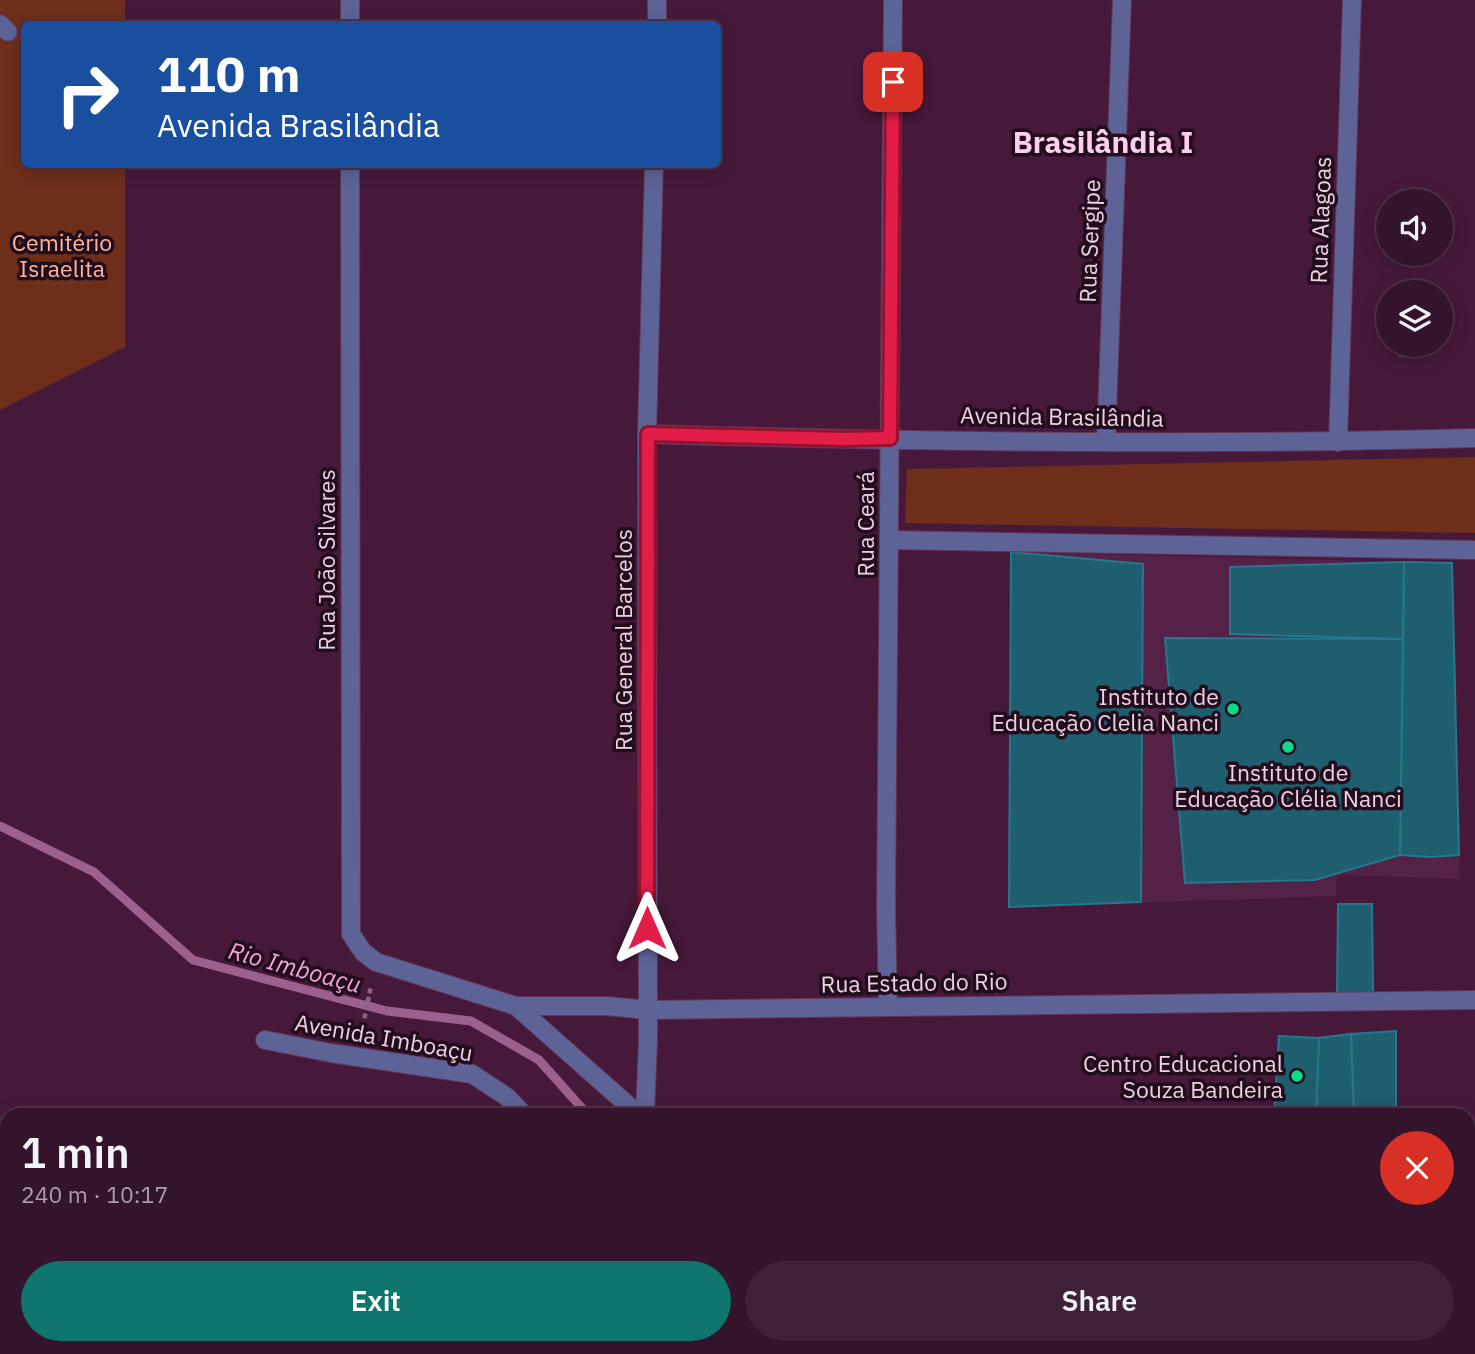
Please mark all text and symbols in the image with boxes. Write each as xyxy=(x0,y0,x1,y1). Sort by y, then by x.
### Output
text: 110 m xyxy=(157,42,301,105)
icon: right xyxy=(42,49,133,140)
pin xyxy=(863,52,923,112)
icon: arrive xyxy=(874,63,912,101)
text: Avenida Brasilândia xyxy=(157,104,440,146)
district label: Brasilândia I xyxy=(1013,122,1193,161)
street label: Rua Alagoas xyxy=(1303,156,1337,284)
street label: Rua Sergipe xyxy=(1072,179,1106,303)
map controls xyxy=(1376,189,1453,357)
button: sound xyxy=(1376,189,1453,266)
park label: Cemitério Israelita xyxy=(12,227,112,283)
button: layers xyxy=(1376,280,1453,357)
street label: Avenida Brasilândia xyxy=(960,399,1164,433)
street label: Rua João Silvares xyxy=(311,469,341,651)
street label: Rua Ceará xyxy=(850,471,880,577)
street label: Rua General Barcelos xyxy=(608,529,638,751)
place label: Instituto de Educação Clelia Nanci xyxy=(992,681,1219,737)
marker: Instituto de Educação Clelia Nanci xyxy=(1225,701,1241,717)
marker: Instituto de Educação Clélia Nanci xyxy=(1280,739,1296,755)
place label: Instituto de Educação Clélia Nanci xyxy=(1174,757,1402,813)
position arrow xyxy=(610,891,684,965)
water label: Rio Imboaçu xyxy=(225,934,365,1000)
street label: Rua Estado do Rio xyxy=(820,965,1008,999)
street label: Avenida Imboaçu xyxy=(293,1007,475,1067)
place label: Centro Educacional Souza Bandeira xyxy=(1083,1048,1283,1104)
marker: Centro Educacional Souza Bandeira xyxy=(1289,1068,1305,1084)
text: 1 min xyxy=(21,1125,130,1180)
button: close xyxy=(1380,1131,1454,1205)
text: 240 m · 10:17 xyxy=(21,1179,168,1209)
button: Exit xyxy=(21,1261,731,1341)
button: Share xyxy=(745,1261,1454,1341)

